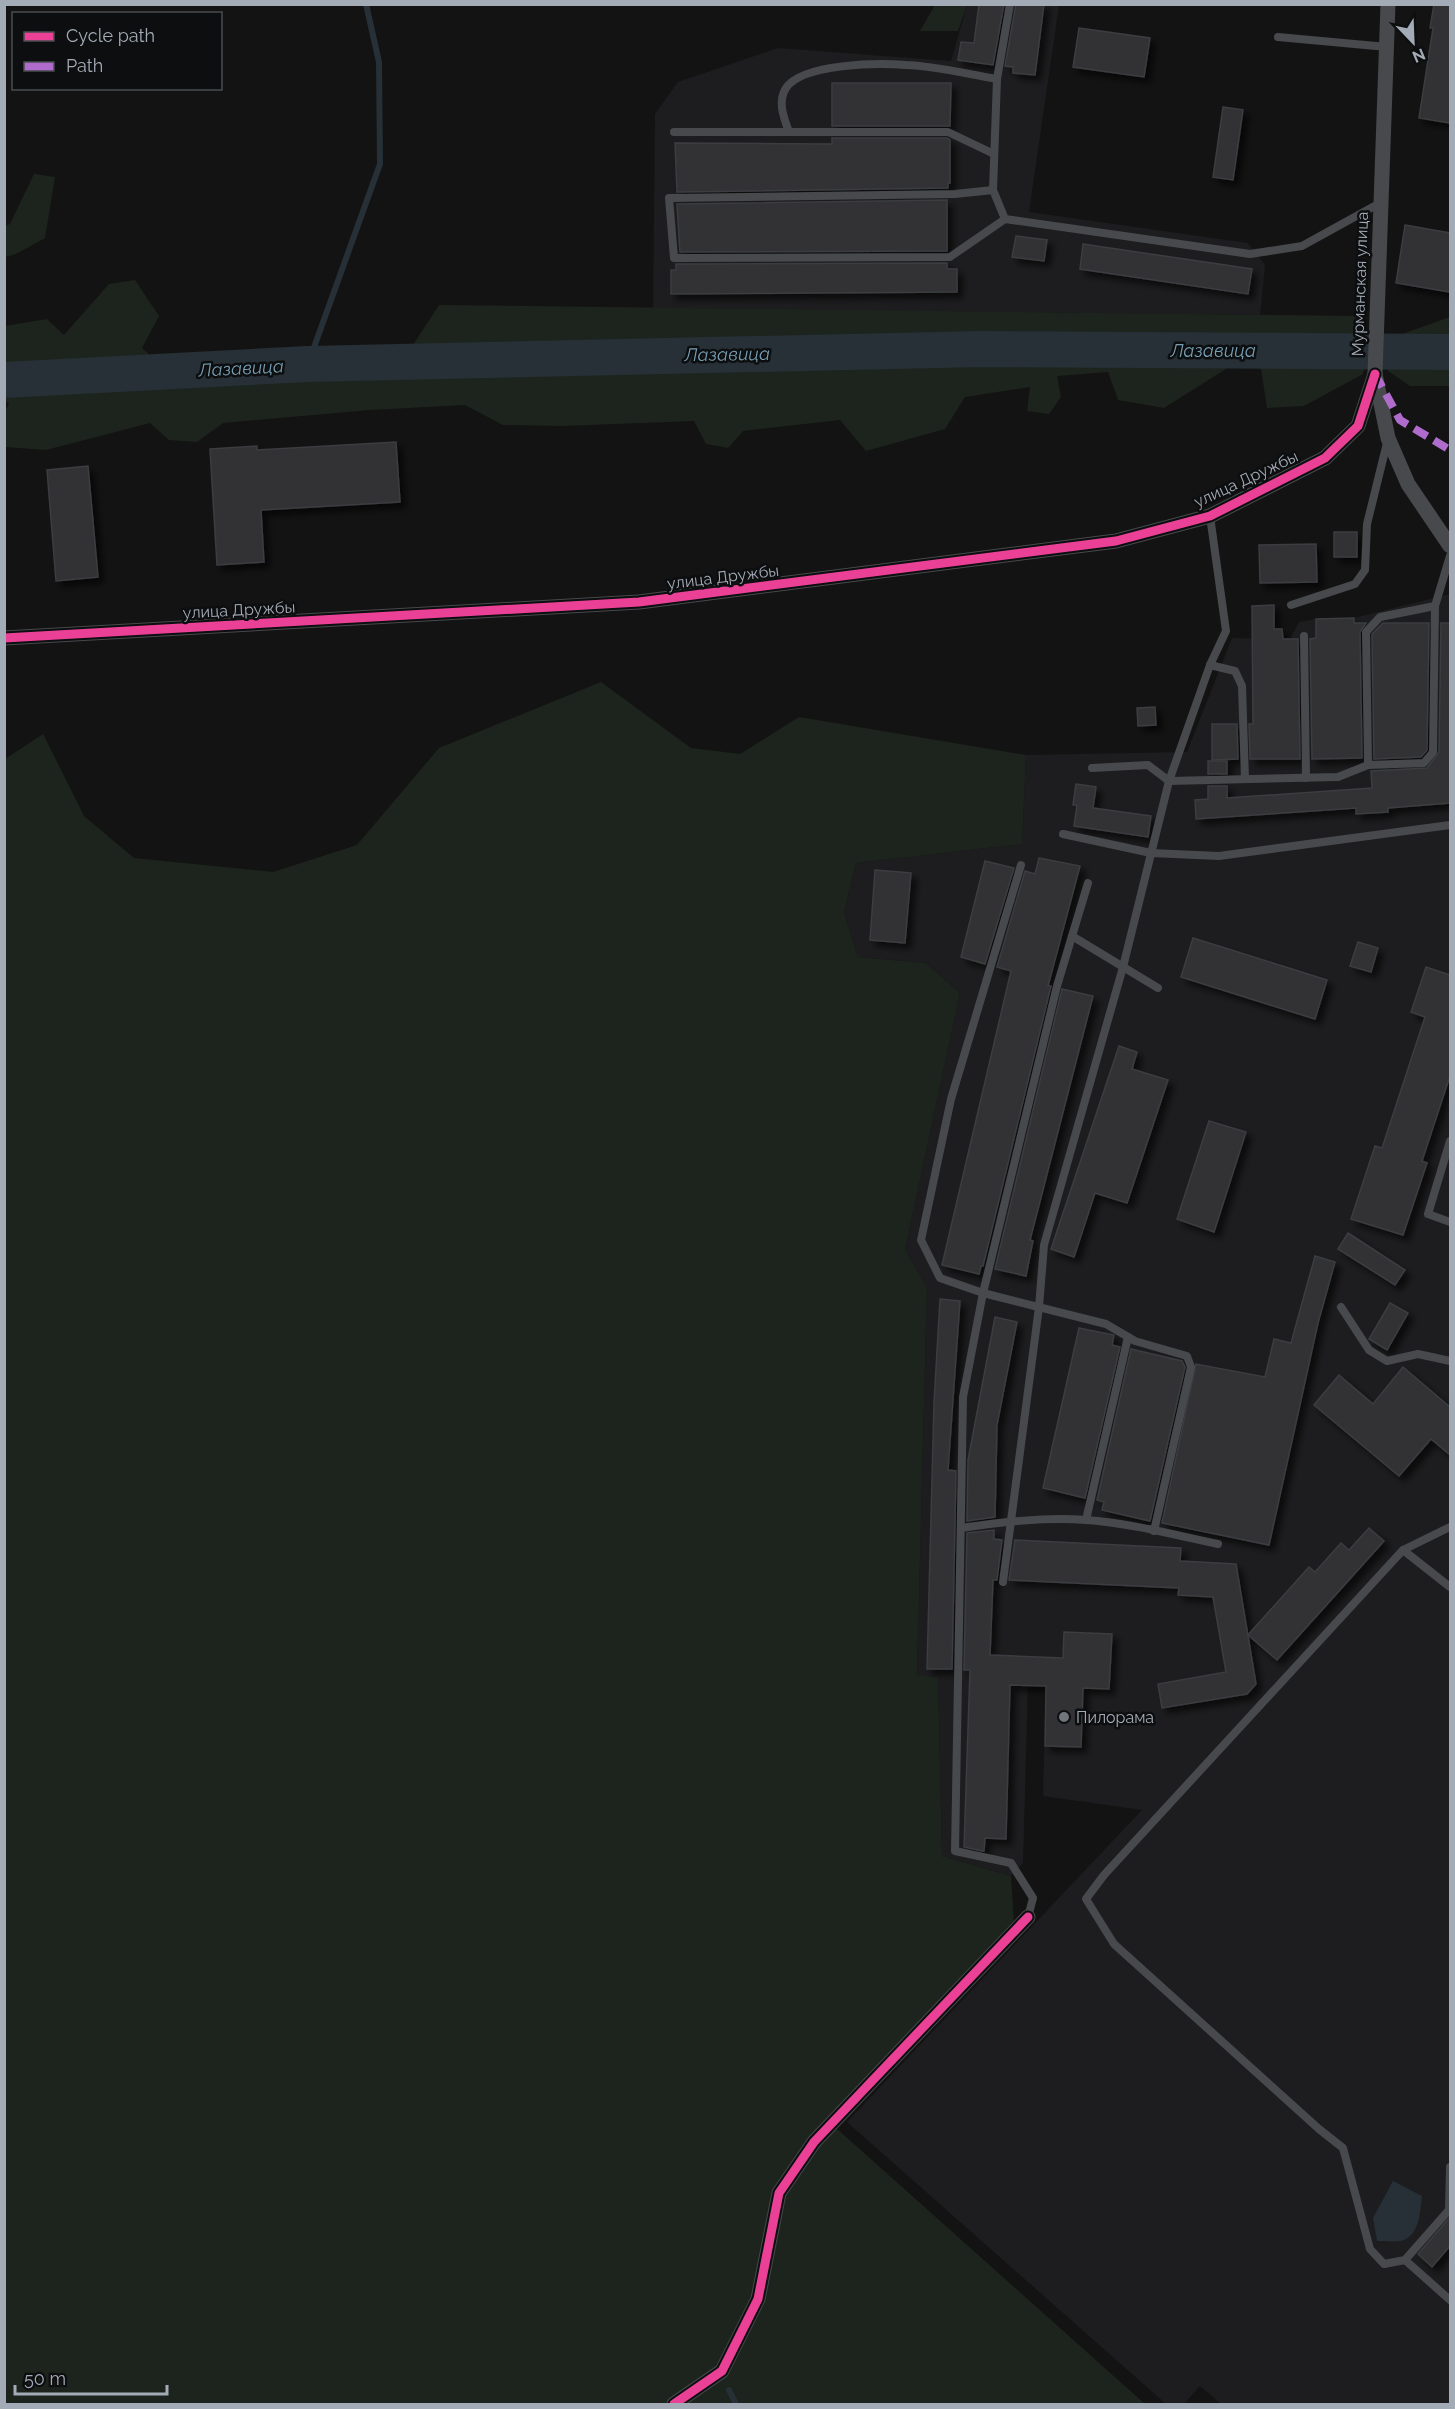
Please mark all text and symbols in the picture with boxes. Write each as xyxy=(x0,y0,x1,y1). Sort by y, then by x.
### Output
legend xyxy=(12,12,222,90)
north arrow xyxy=(1383,12,1443,72)
text: Cycle path xyxy=(66,25,155,46)
text: N xyxy=(1409,44,1428,66)
text: Path xyxy=(66,55,103,76)
street label: Мурманская улица xyxy=(1348,211,1372,357)
water label: Лазавица xyxy=(1169,340,1256,361)
water label: Лазавица xyxy=(683,343,770,365)
water label: Лазавица xyxy=(197,355,285,381)
street label: улица Дружбы xyxy=(1191,447,1301,511)
street label: улица Дружбы xyxy=(666,561,780,593)
street label: улица Дружбы xyxy=(182,598,296,622)
place label: Пилорама xyxy=(1076,1708,1154,1727)
marker: Пилорама xyxy=(1057,1710,1071,1724)
scale bar xyxy=(15,2358,166,2396)
text: 50 m xyxy=(24,2368,66,2389)

